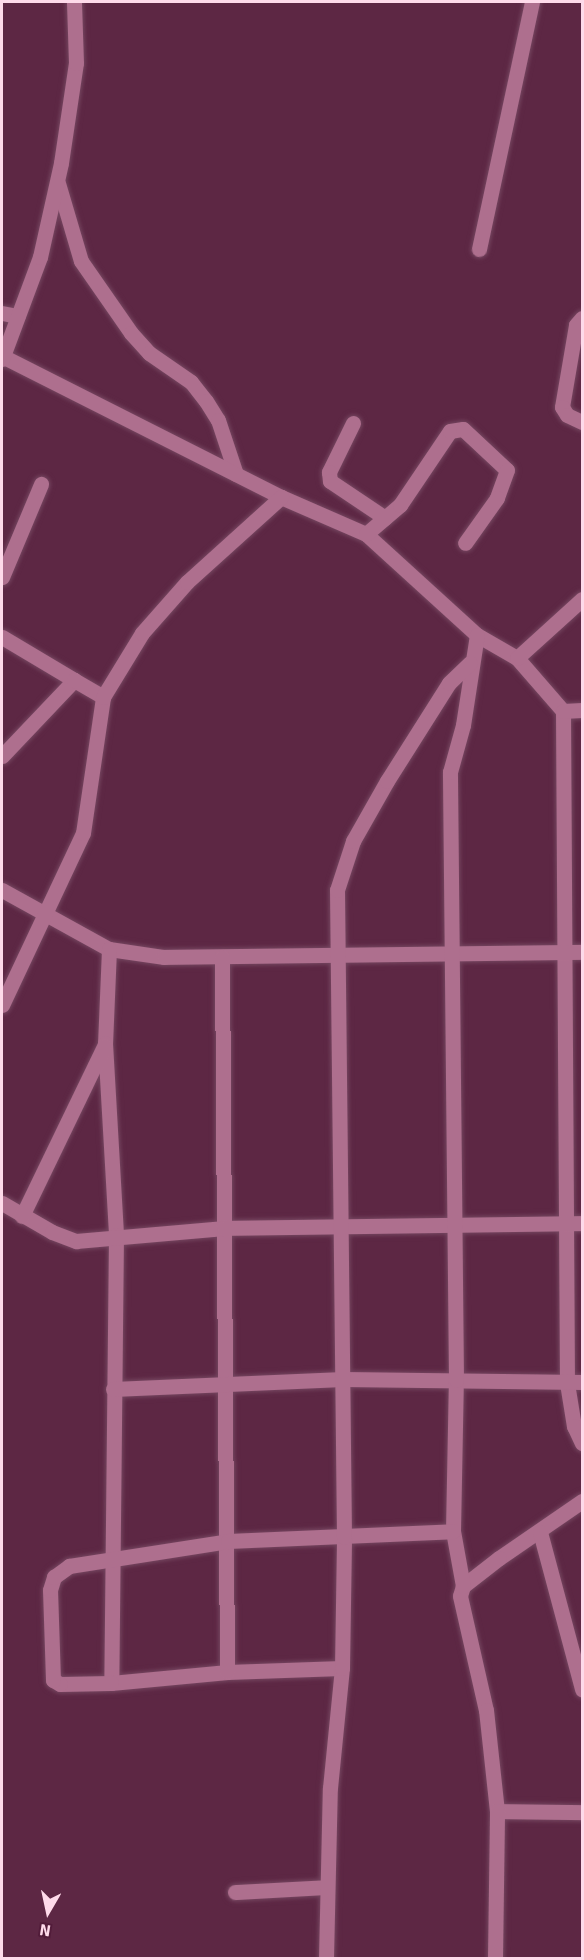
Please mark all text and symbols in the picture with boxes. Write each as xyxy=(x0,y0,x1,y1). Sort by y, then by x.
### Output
north arrow xyxy=(18,1882,78,1942)
text: N xyxy=(38,1919,52,1941)

